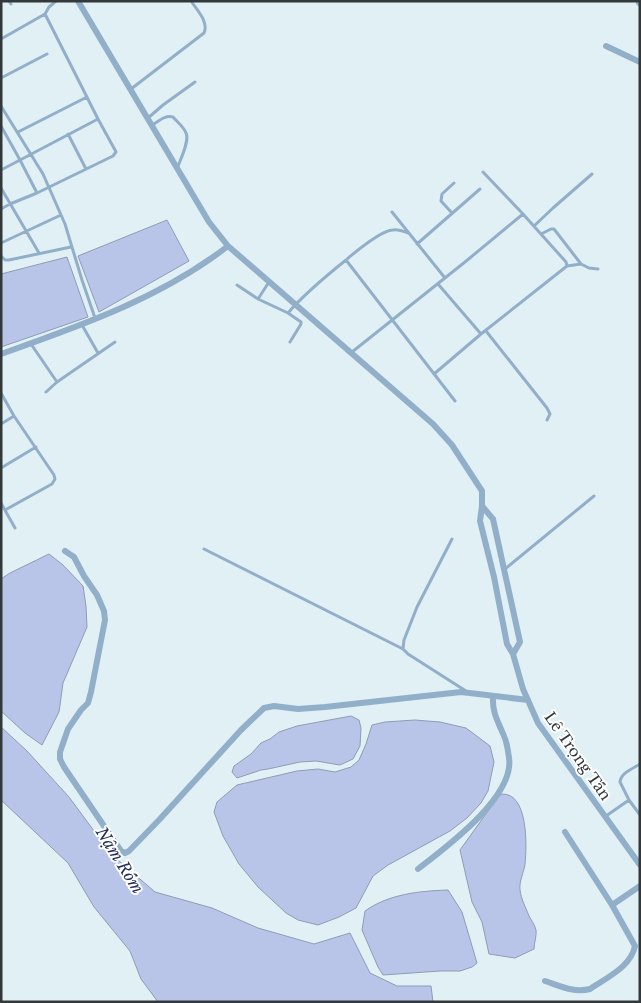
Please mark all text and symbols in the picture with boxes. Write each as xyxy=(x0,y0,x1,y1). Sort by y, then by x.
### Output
street label: Lê Trọng Tấn xyxy=(541,708,615,804)
water label: Nậm Rốm xyxy=(91,822,148,897)

